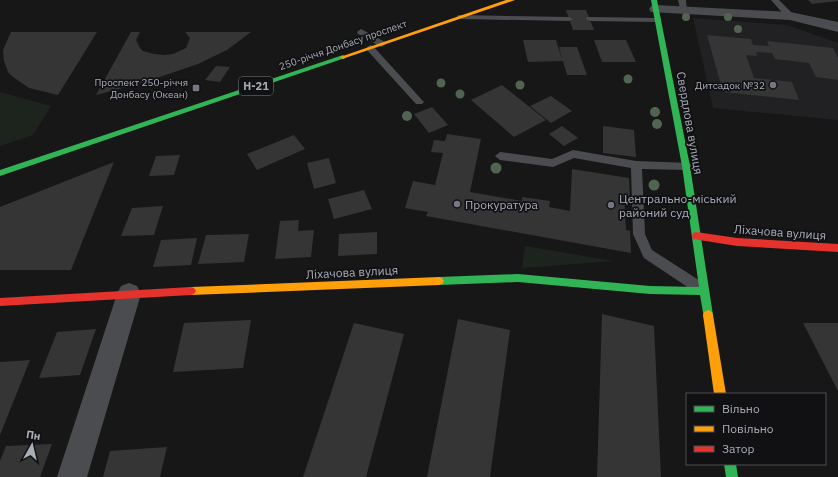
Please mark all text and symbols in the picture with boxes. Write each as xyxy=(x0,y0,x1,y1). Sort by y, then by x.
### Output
street label: 250-річчя Донбасу проспект xyxy=(277,17,409,73)
street label: Свердлова вулиця xyxy=(674,70,706,176)
place label: Проспект 250-річчя Донбасу (Океан) xyxy=(94,76,188,101)
road number: Н-21 xyxy=(239,77,273,95)
place label: Дитсадок №32 xyxy=(695,79,765,92)
marker: Дитсадок №32 xyxy=(768,80,778,90)
marker: Проспект 250-річчя Донбасу (Океан) xyxy=(191,83,201,93)
place label: Центрально-міський районий суд xyxy=(619,191,737,220)
place label: Прокуратура xyxy=(465,197,538,212)
marker: Прокуратура xyxy=(452,199,462,209)
marker: Центрально-міський районий суд xyxy=(606,200,616,210)
street label: Ліхачова вулиця xyxy=(733,221,827,243)
street label: Ліхачова вулиця xyxy=(305,262,399,282)
legend xyxy=(686,393,826,465)
text: Вільно xyxy=(722,401,760,416)
text: Повільно xyxy=(722,421,774,436)
north arrow xyxy=(12,425,52,465)
text: Пн xyxy=(25,427,42,443)
text: Затор xyxy=(722,441,755,456)

